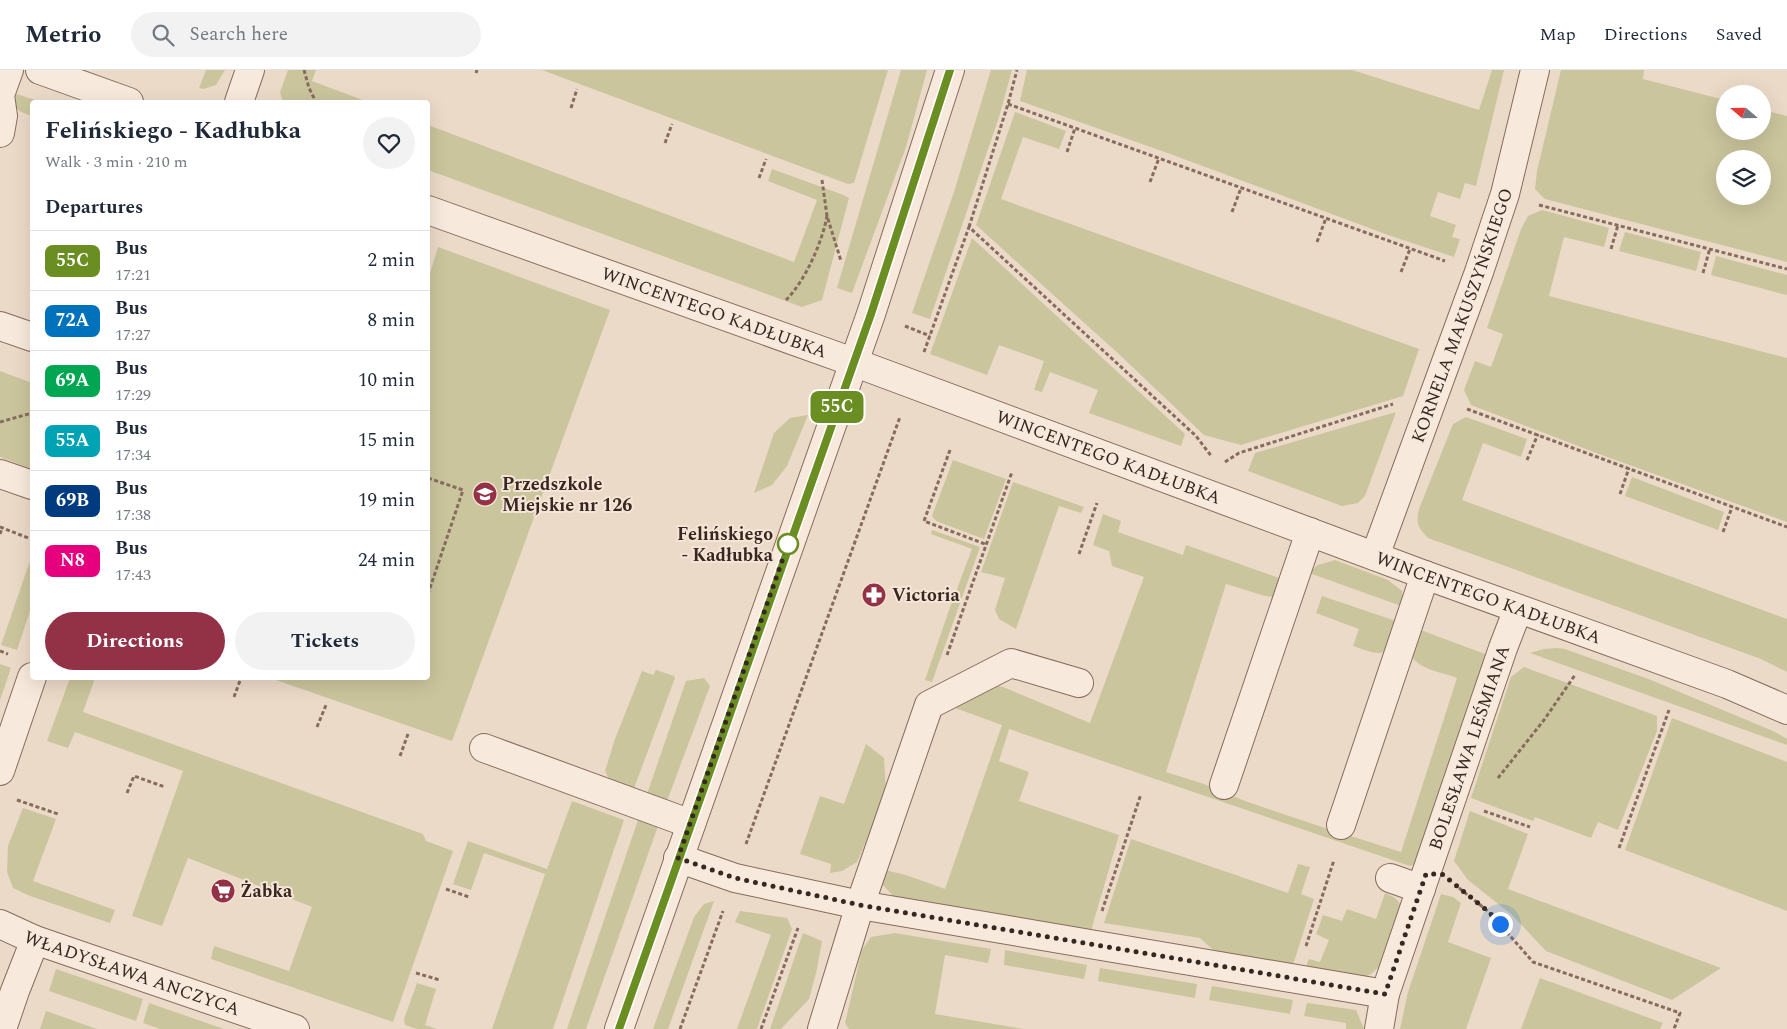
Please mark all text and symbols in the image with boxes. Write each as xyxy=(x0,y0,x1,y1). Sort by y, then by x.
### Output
search box xyxy=(131,12,481,57)
text: Metrio xyxy=(25,17,101,53)
text: Search here xyxy=(189,20,288,49)
icon: search xyxy=(149,21,177,49)
text: Map xyxy=(1540,21,1576,48)
text: Directions xyxy=(1604,21,1688,48)
text: Saved xyxy=(1716,21,1762,48)
north arrow xyxy=(1716,85,1771,140)
map controls xyxy=(1716,85,1771,205)
text: Felińskiego - Kadłubka xyxy=(45,113,301,149)
button: heart xyxy=(363,117,415,169)
text: Walk · 3 min · 210 m xyxy=(45,150,188,174)
button: layers xyxy=(1716,150,1771,205)
street label: KORNELA MAKUSZYŃSKIEGO xyxy=(1404,184,1520,446)
text: Departures xyxy=(45,193,143,222)
text: Bus xyxy=(115,234,148,263)
text: 2 min xyxy=(367,246,415,275)
text: 55C xyxy=(56,247,89,274)
street label: WINCENTEGO KADŁUBKA xyxy=(598,260,831,365)
text: 17:21 xyxy=(115,263,151,287)
text: Bus xyxy=(115,294,148,323)
text: 8 min xyxy=(367,306,415,335)
text: 72A xyxy=(55,307,90,334)
text: 17:27 xyxy=(115,323,151,347)
text: Bus xyxy=(115,354,148,383)
text: 10 min xyxy=(358,366,415,395)
text: 69A xyxy=(55,367,90,394)
text: 17:29 xyxy=(115,383,151,407)
line badge: 55C xyxy=(808,391,866,423)
text: 55C xyxy=(821,393,854,420)
street label: WINCENTEGO KADŁUBKA xyxy=(992,403,1225,511)
text: Bus xyxy=(115,414,148,443)
text: 15 min xyxy=(358,426,415,455)
text: 55A xyxy=(55,427,90,454)
text: 17:34 xyxy=(115,443,151,467)
place label: Przedszkole Miejskie nr 126 xyxy=(502,471,632,519)
text: Bus xyxy=(115,474,148,503)
school or university icon: Przedszkole Miejskie nr 126 xyxy=(472,481,498,507)
text: 19 min xyxy=(358,486,415,515)
text: 69B xyxy=(56,487,89,514)
text: 17:38 xyxy=(115,503,151,527)
place label: Felińskiego - Kadłubka xyxy=(677,521,774,569)
marker: Felińskiego - Kadłubka xyxy=(777,533,799,555)
text: Bus xyxy=(115,534,148,563)
street label: WINCENTEGO KADŁUBKA xyxy=(1372,544,1605,651)
text: 24 min xyxy=(358,546,415,575)
text: N8 xyxy=(60,547,85,574)
text: 17:43 xyxy=(115,563,151,587)
pharmacy icon: Victoria xyxy=(861,582,887,608)
place label: Victoria xyxy=(892,582,960,609)
button: Directions xyxy=(45,612,225,670)
button: Tickets xyxy=(235,612,415,670)
street label: BOLESŁAWA LEŚMIANA xyxy=(1422,641,1517,854)
supermarket icon: Żabka xyxy=(210,878,236,904)
place label: Żabka xyxy=(240,878,293,905)
your location xyxy=(1488,912,1513,937)
street label: WŁADYSŁAWA ANCZYCA xyxy=(19,923,244,1023)

